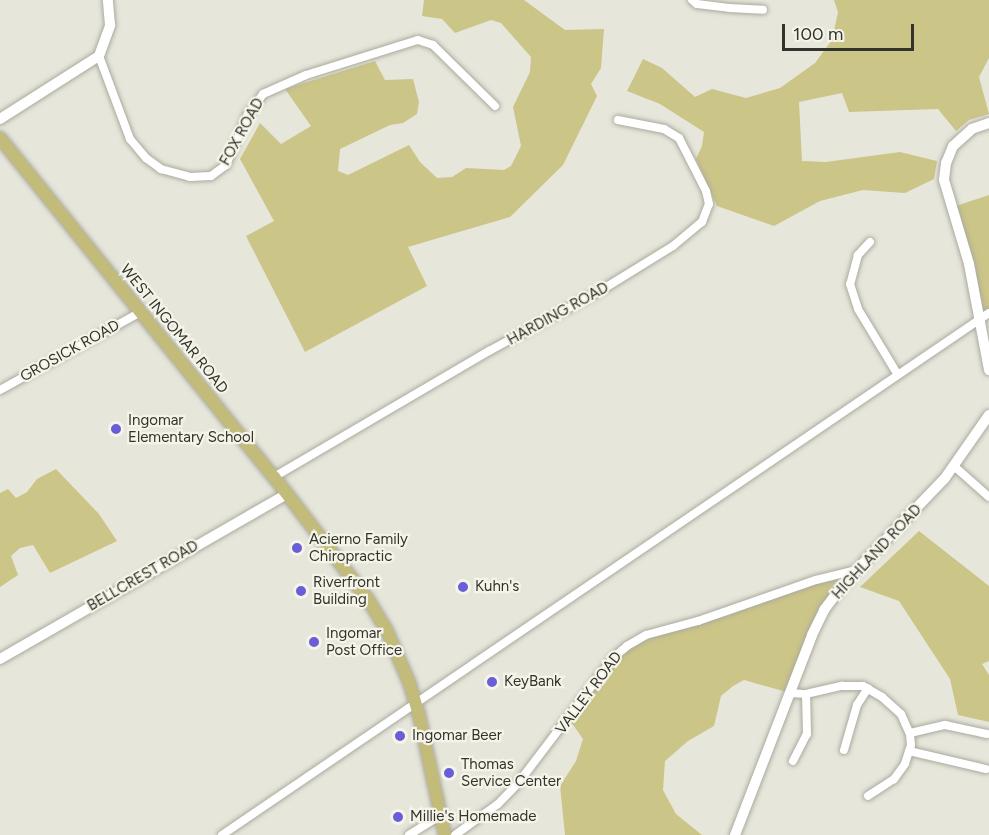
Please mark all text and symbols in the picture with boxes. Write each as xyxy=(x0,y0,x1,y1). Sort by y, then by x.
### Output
scale bar xyxy=(785,12,917,50)
text: 100 m xyxy=(793,23,843,45)
street label: FOX ROAD xyxy=(216,95,268,169)
street label: WEST INGOMAR ROAD xyxy=(116,261,232,397)
street label: HARDING ROAD xyxy=(504,279,612,349)
street label: GROSICK ROAD xyxy=(17,316,123,386)
place label: Ingomar Elementary School xyxy=(128,411,254,446)
marker: Ingomar Elementary School xyxy=(109,422,123,436)
street label: HIGHLAND ROAD xyxy=(828,501,926,603)
place label: Acierno Family Chiropractic xyxy=(309,530,408,565)
street label: BELLCREST ROAD xyxy=(84,537,202,615)
marker: Acierno Family Chiropractic xyxy=(290,541,304,555)
place label: Riverfront Building xyxy=(313,573,380,608)
place label: Kuhn's xyxy=(475,578,519,596)
marker: Kuhn's xyxy=(456,580,470,594)
marker: Riverfront Building xyxy=(294,584,308,598)
place label: Ingomar Post Office xyxy=(326,624,402,659)
marker: Ingomar Post Office xyxy=(307,635,321,649)
street label: VALLEY ROAD xyxy=(552,648,626,738)
place label: KeyBank xyxy=(504,673,561,691)
marker: KeyBank xyxy=(485,675,499,689)
place label: Ingomar Beer xyxy=(412,727,502,745)
marker: Ingomar Beer xyxy=(393,729,407,743)
place label: Thomas Service Center xyxy=(461,755,561,790)
marker: Thomas Service Center xyxy=(442,766,456,780)
place label: Millie's Homemade xyxy=(410,808,536,826)
marker: Millie's Homemade xyxy=(391,810,405,824)

